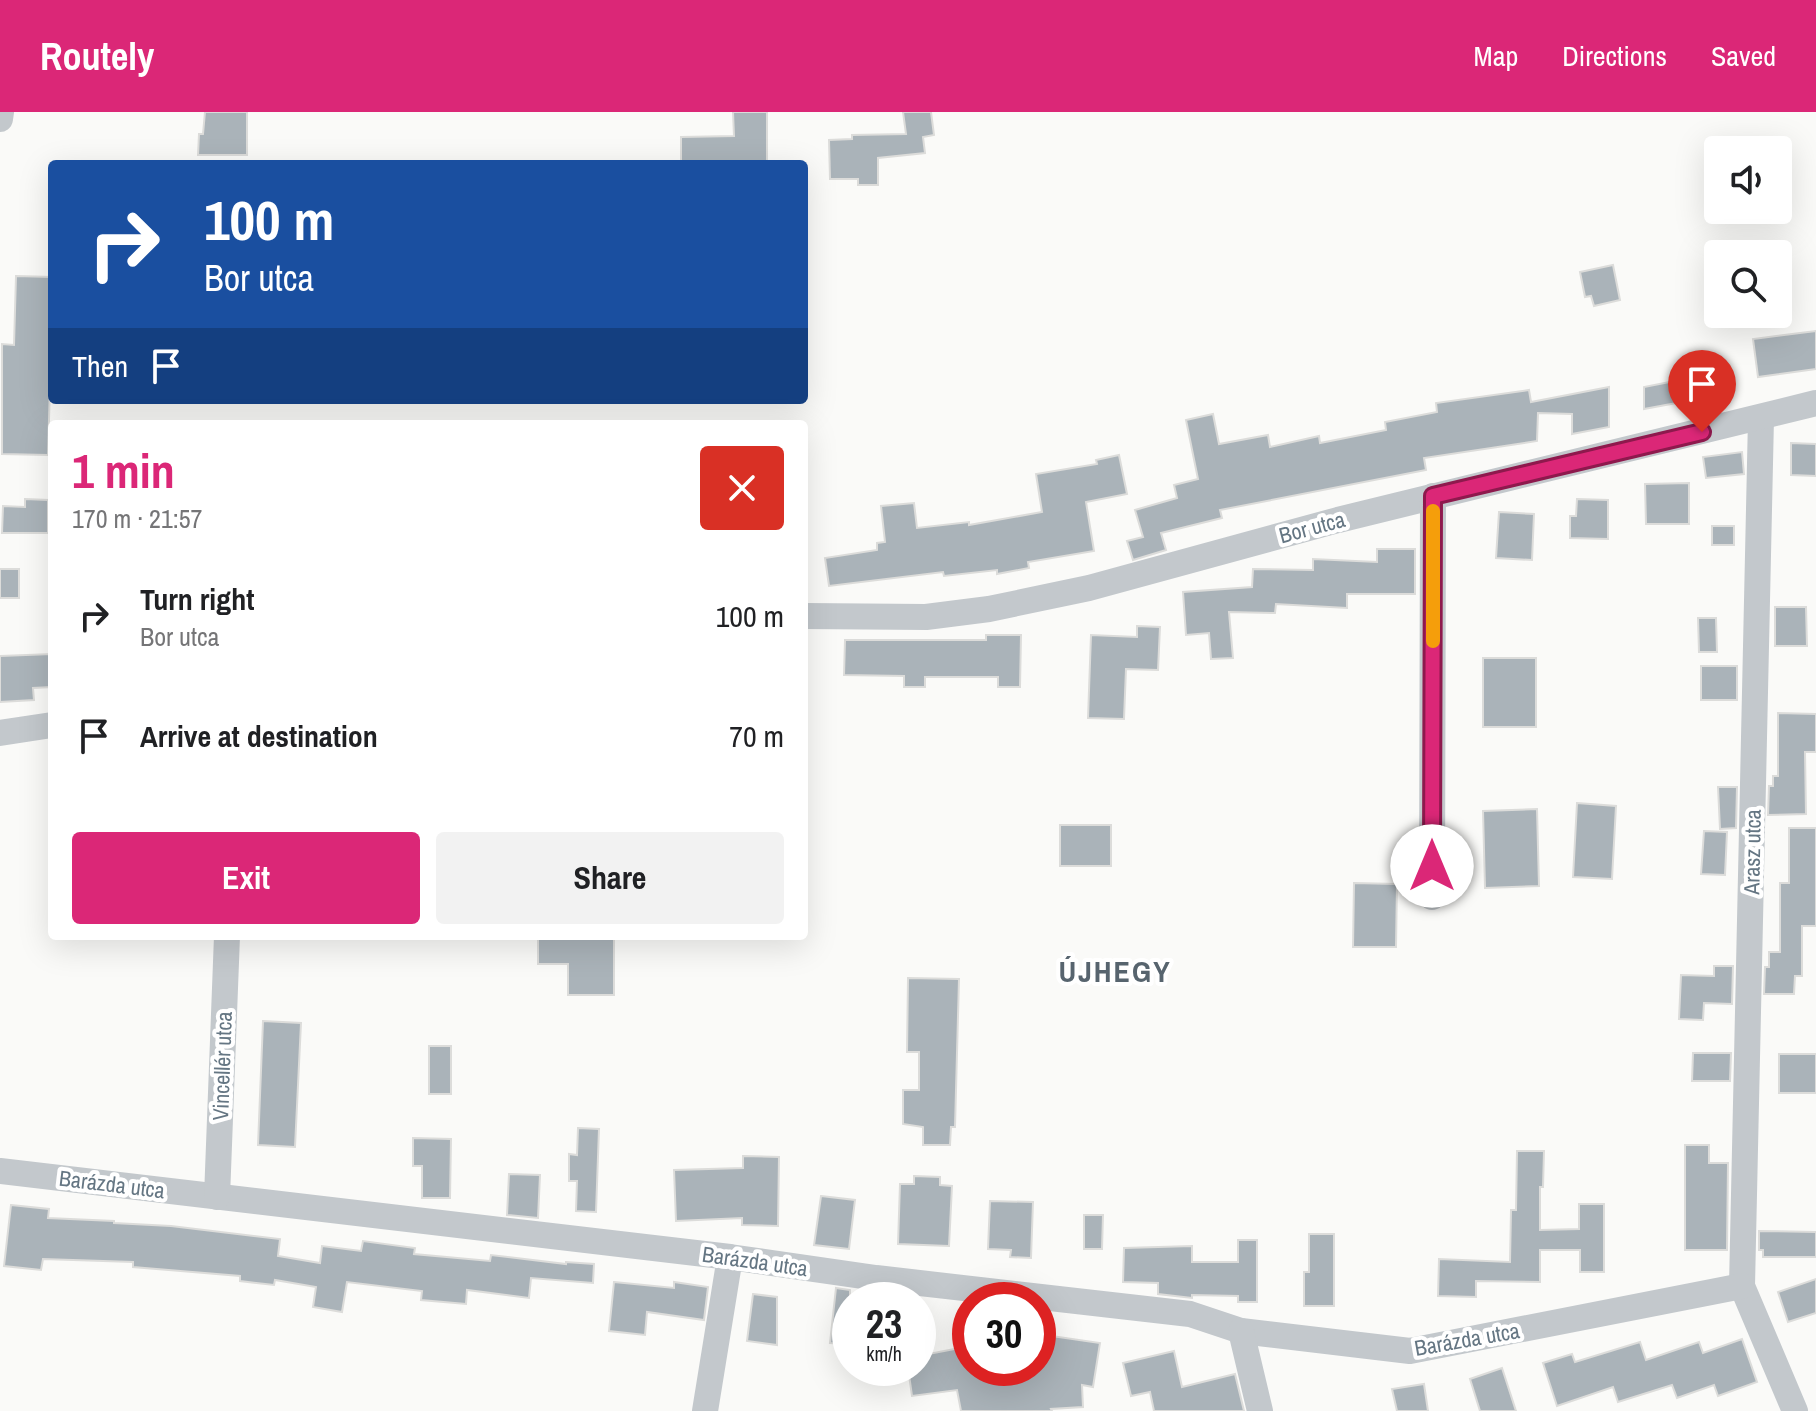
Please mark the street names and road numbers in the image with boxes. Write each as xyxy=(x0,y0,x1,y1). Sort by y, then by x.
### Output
street label: Bor utca xyxy=(1276,504,1348,550)
street label: Arasz utca xyxy=(1736,809,1768,896)
street label: Vincellér utca xyxy=(205,1011,239,1121)
street label: Barázda utca xyxy=(57,1163,167,1205)
street label: Barázda utca xyxy=(700,1239,810,1283)
street label: Barázda utca xyxy=(1412,1315,1522,1363)

